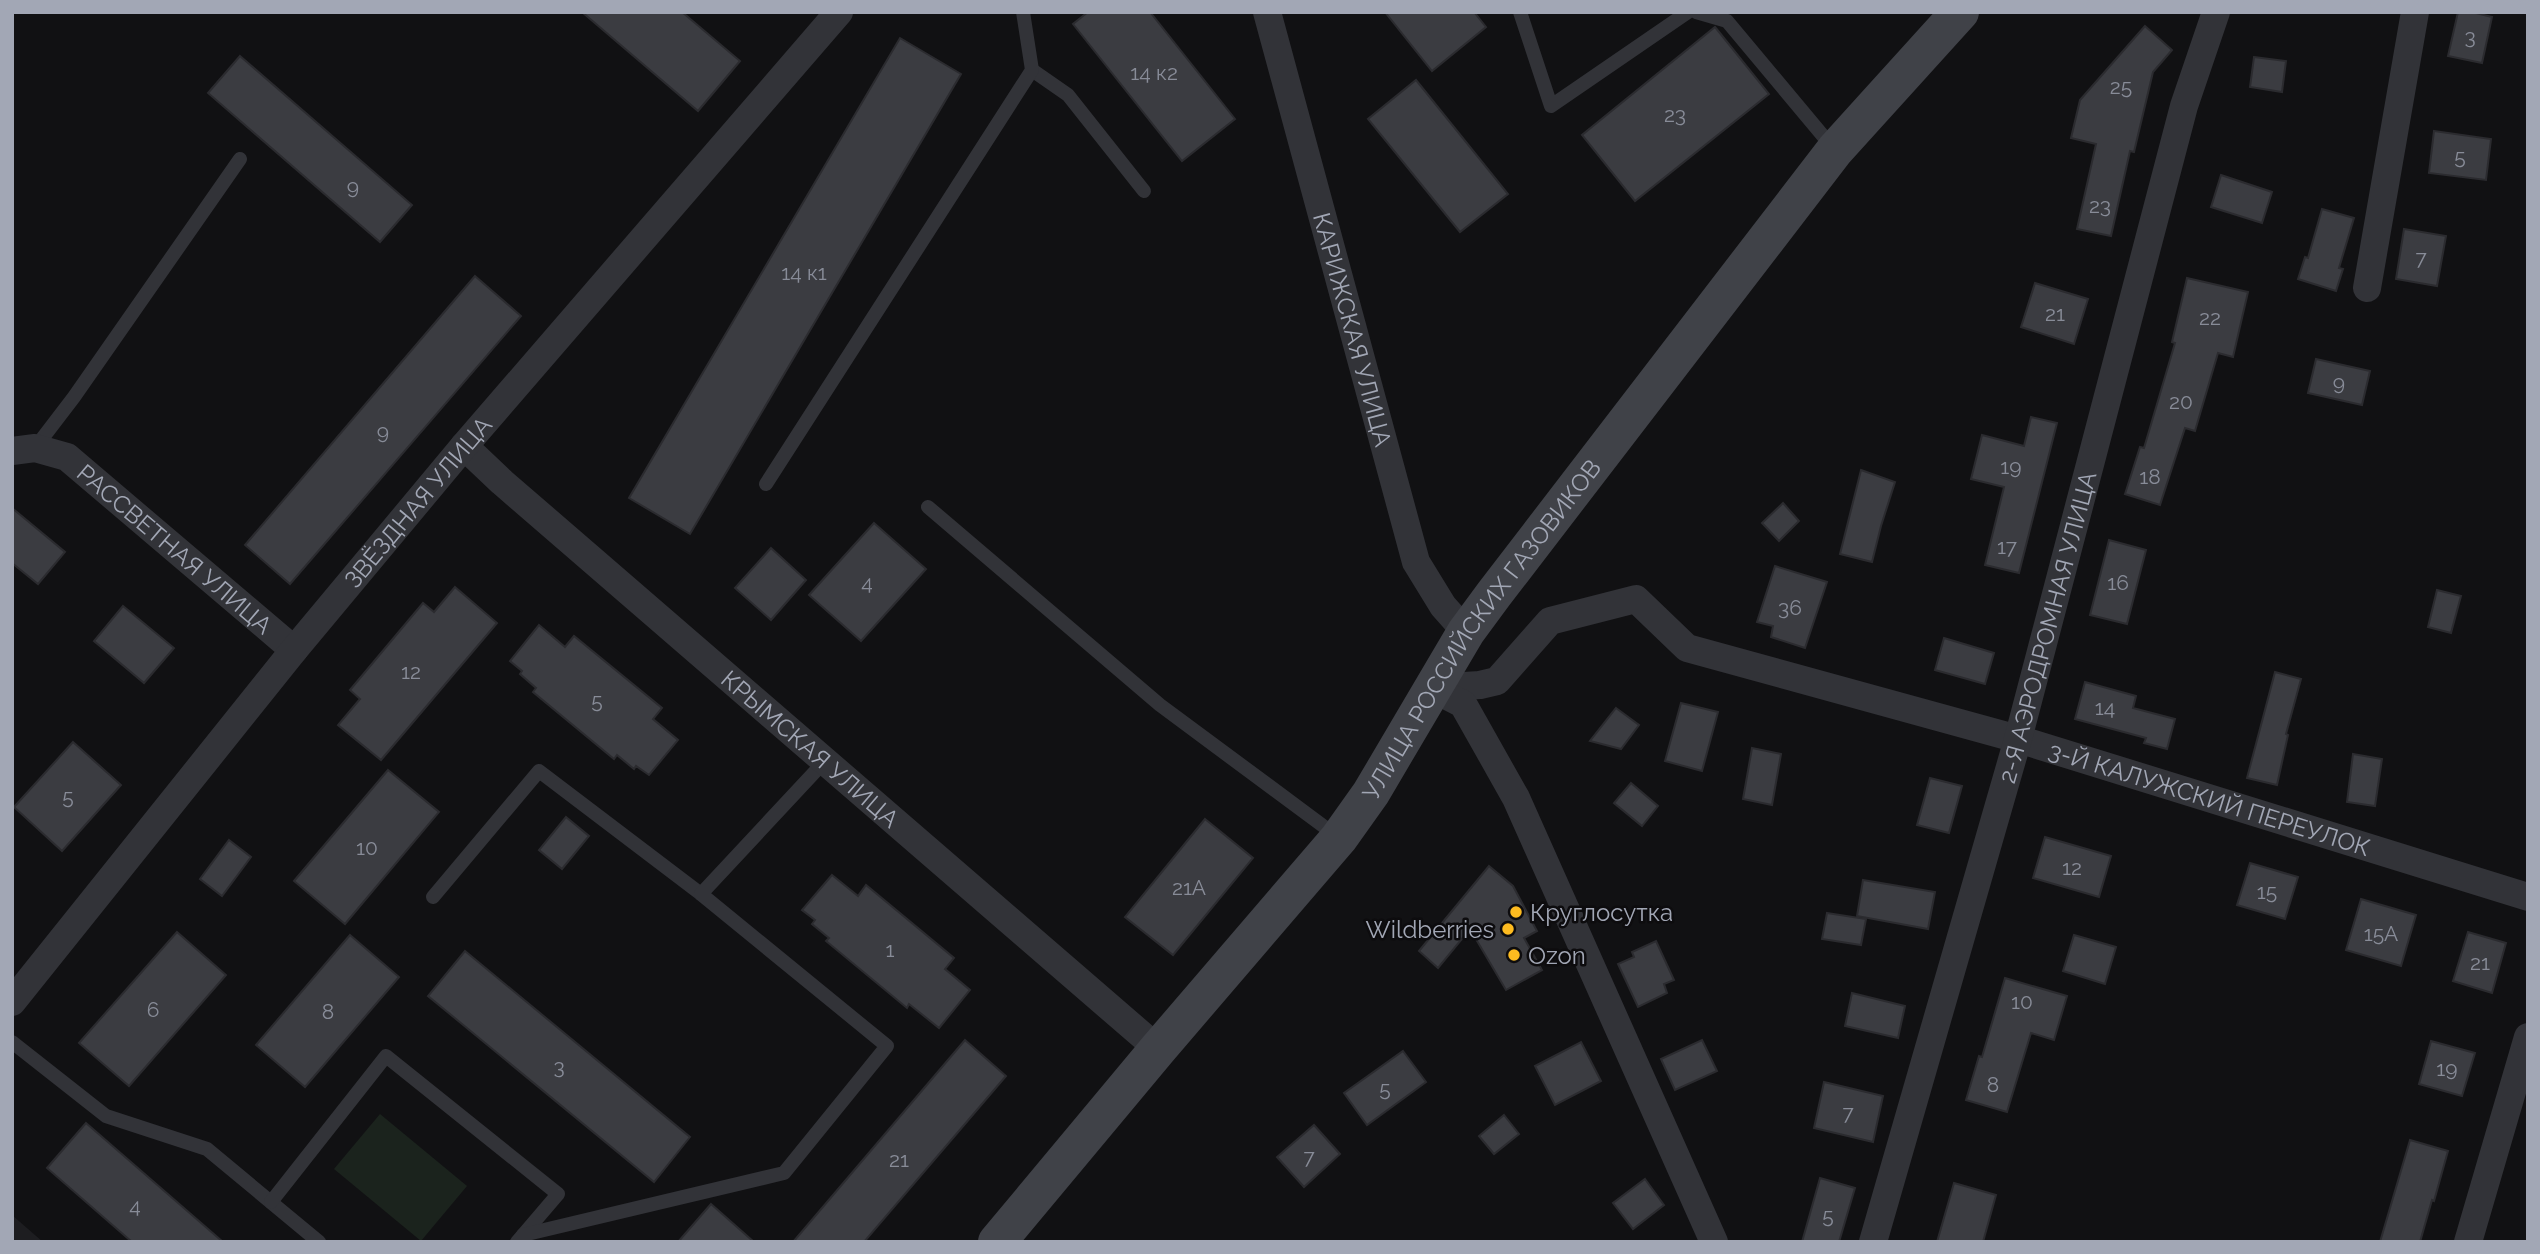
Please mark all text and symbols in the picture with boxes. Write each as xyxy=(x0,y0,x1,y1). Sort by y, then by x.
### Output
house number: 3 xyxy=(2464,24,2476,49)
house number: 14 к2 xyxy=(1130,60,1178,85)
house number: 25 xyxy=(2110,74,2132,99)
house number: 23 xyxy=(1664,102,1686,127)
house number: 5 xyxy=(2454,144,2466,169)
house number: 9 xyxy=(347,174,359,199)
house number: 23 xyxy=(2089,193,2111,218)
street label: КАРИЖСКАЯ УЛИЦА xyxy=(1308,209,1399,450)
house number: 7 xyxy=(2415,245,2427,270)
house number: 14 к1 xyxy=(781,260,827,285)
house number: 21 xyxy=(2045,301,2065,326)
house number: 22 xyxy=(2199,305,2221,330)
house number: 9 xyxy=(2333,370,2345,395)
house number: 20 xyxy=(2169,389,2193,414)
street label: ЗВЁЗДНАЯ УЛИЦА xyxy=(338,410,498,593)
house number: 9 xyxy=(377,419,389,444)
street label: УЛИЦА РОССИЙСКИХ ГАЗОВИКОВ xyxy=(1356,454,1607,805)
house number: 19 xyxy=(2000,454,2022,479)
street label: РАССВЕТНАЯ УЛИЦА xyxy=(71,458,278,640)
house number: 18 xyxy=(2139,464,2161,489)
street label: 2-Я АЭРОДРОМНАЯ УЛИЦА xyxy=(1992,468,2102,786)
house number: 17 xyxy=(1997,534,2018,559)
house number: 4 xyxy=(861,570,873,595)
house number: 16 xyxy=(2107,570,2129,595)
house number: 36 xyxy=(1778,595,1802,620)
house number: 12 xyxy=(401,659,421,684)
street label: КРЫМСКАЯ УЛИЦА xyxy=(716,664,905,833)
house number: 5 xyxy=(591,688,603,713)
house number: 14 xyxy=(2095,695,2115,720)
street label: 3-Й КАЛУЖСКИЙ ПЕРЕУЛОК xyxy=(2045,735,2374,862)
house number: 5 xyxy=(62,784,74,809)
house number: 10 xyxy=(356,835,378,860)
house number: 12 xyxy=(2062,855,2082,880)
house number: 21А xyxy=(1172,875,1206,900)
house number: 15 xyxy=(2257,879,2277,904)
place label: Круглосутка xyxy=(1530,898,1673,927)
marker: Круглосутка xyxy=(1508,904,1524,920)
place label: Wildberries xyxy=(1366,915,1494,944)
marker: Wildberries xyxy=(1500,921,1516,937)
house number: 15А xyxy=(2364,921,2398,946)
house number: 1 xyxy=(886,937,895,962)
place label: Ozon xyxy=(1528,941,1586,970)
marker: Ozon xyxy=(1506,947,1522,963)
house number: 21 xyxy=(2470,950,2490,975)
house number: 10 xyxy=(2011,989,2033,1014)
house number: 6 xyxy=(147,997,159,1022)
house number: 8 xyxy=(322,999,334,1024)
house number: 3 xyxy=(553,1054,565,1079)
house number: 19 xyxy=(2436,1056,2458,1081)
house number: 8 xyxy=(1987,1072,1999,1097)
house number: 5 xyxy=(1379,1076,1391,1101)
house number: 7 xyxy=(1842,1100,1854,1125)
house number: 7 xyxy=(1303,1144,1315,1169)
house number: 21 xyxy=(889,1147,909,1172)
house number: 4 xyxy=(129,1193,141,1218)
house number: 5 xyxy=(1822,1203,1834,1228)

